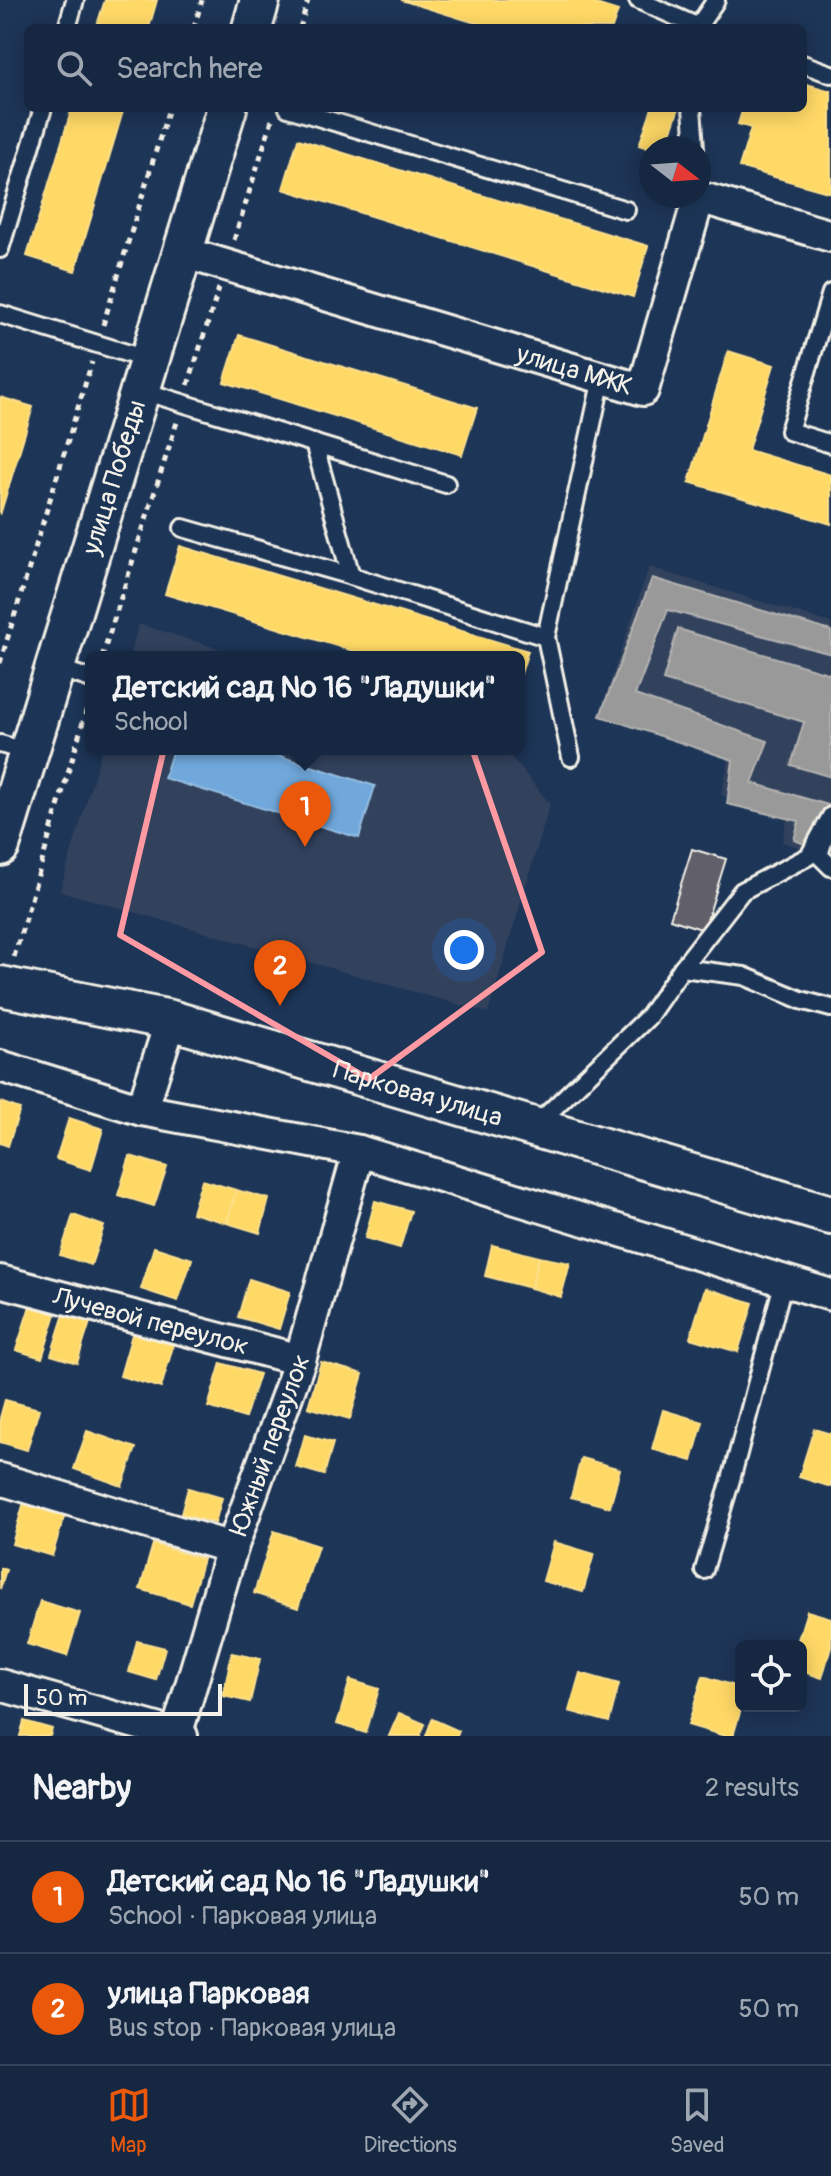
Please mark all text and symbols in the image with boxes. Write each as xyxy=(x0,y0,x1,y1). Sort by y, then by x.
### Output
search box xyxy=(24,24,807,112)
icon: search xyxy=(52,46,96,90)
text: Search here xyxy=(116,50,263,87)
north arrow xyxy=(639,136,711,208)
street label: улица МЖК xyxy=(512,338,636,403)
street label: улица Победы xyxy=(75,396,153,560)
popup xyxy=(85,651,525,755)
text: Детский сад № 16 "Ладушки" xyxy=(114,669,496,706)
text: School xyxy=(114,706,189,738)
pin: 1 xyxy=(279,781,331,847)
your location xyxy=(444,930,484,970)
pin: 2 xyxy=(254,940,306,1006)
street label: Парковая улица xyxy=(329,1054,506,1134)
street label: Лучевой переулок xyxy=(48,1280,252,1363)
street label: Южный переулок xyxy=(223,1350,318,1540)
map controls xyxy=(735,1640,807,1712)
button: locate xyxy=(735,1640,807,1712)
scale bar xyxy=(24,1680,222,1716)
text: 50 m xyxy=(36,1684,87,1712)
text: Nearby xyxy=(32,1767,131,1810)
text: 2 results xyxy=(705,1772,799,1804)
text: Детский сад № 16 "Ладушки" xyxy=(108,1863,490,1900)
text: 1 xyxy=(53,1881,63,1913)
text: 50 m xyxy=(738,1881,799,1913)
text: School · Парковая улица xyxy=(108,1900,377,1932)
text: улица Парковая xyxy=(108,1975,310,2012)
text: 2 xyxy=(51,1993,65,2025)
text: 50 m xyxy=(738,1993,799,2025)
text: Bus stop · Парковая улица xyxy=(108,2012,396,2044)
tab: Map xyxy=(107,2083,151,2159)
tab: Directions xyxy=(364,2083,457,2159)
tab: Saved xyxy=(670,2083,724,2159)

